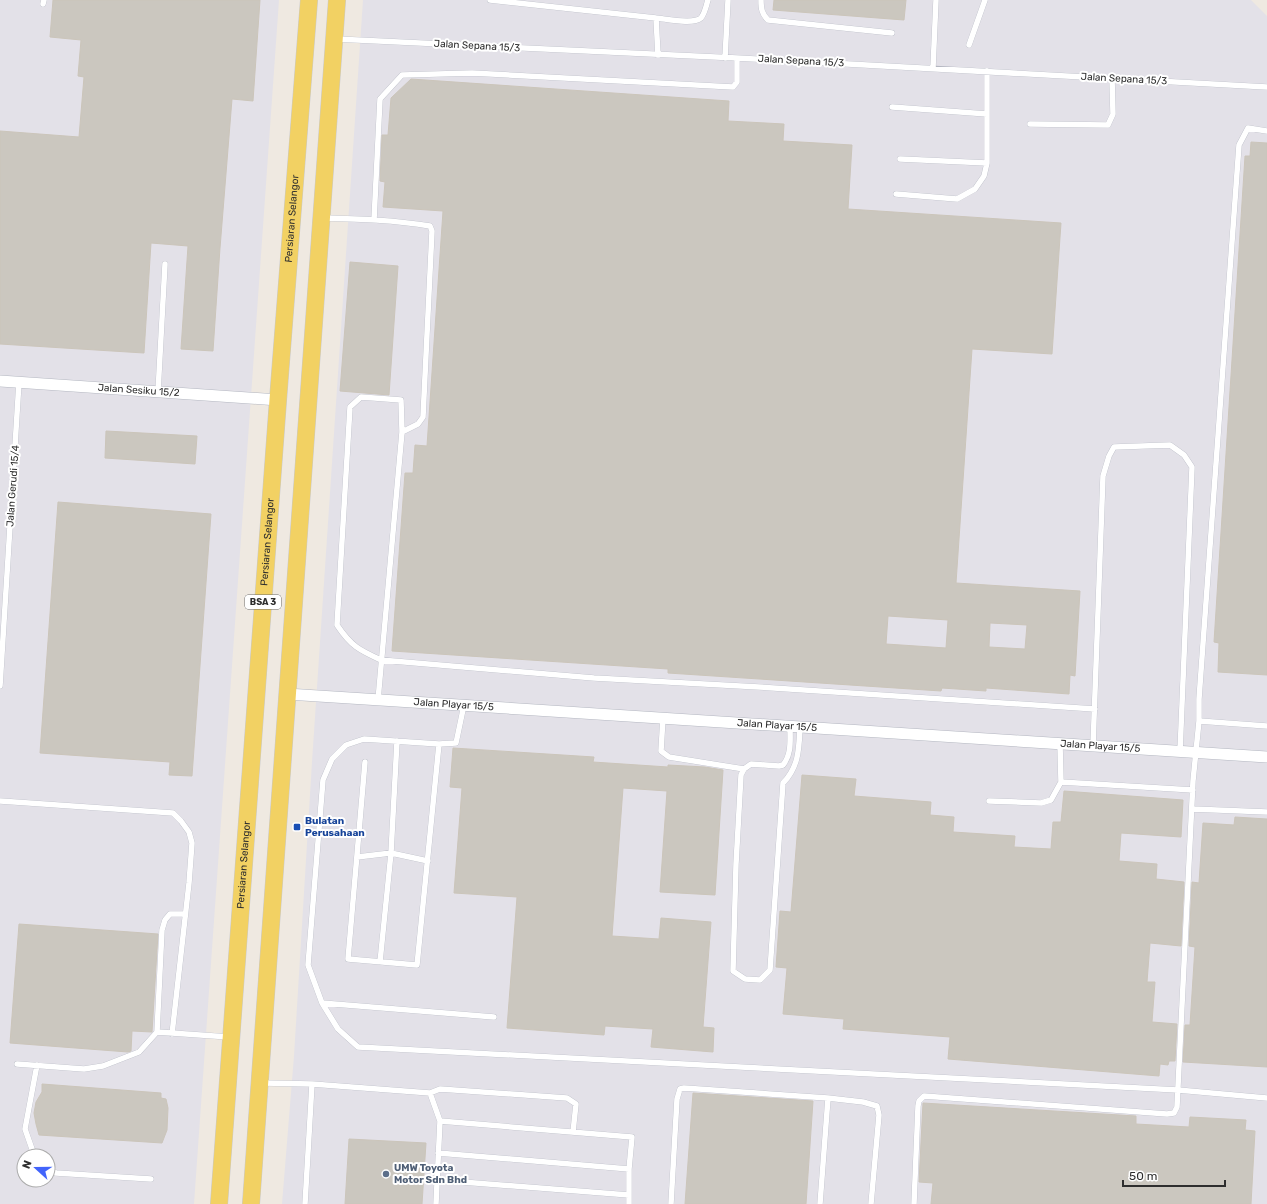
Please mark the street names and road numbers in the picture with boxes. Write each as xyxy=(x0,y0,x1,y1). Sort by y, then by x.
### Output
street label: Jalan Sepana 15/3 xyxy=(433,38,521,54)
street label: Jalan Sepana 15/3 xyxy=(757,53,845,69)
street label: Jalan Sepana 15/3 xyxy=(1080,71,1168,87)
street label: Persiaran Selangor xyxy=(283,174,301,263)
street label: Jalan Sesiku 15/2 xyxy=(97,382,180,399)
street label: Jalan Gerudi 15/4 xyxy=(4,445,22,527)
street label: Persiaran Selangor xyxy=(258,497,277,586)
road number: BSA 3 xyxy=(245,595,281,609)
street label: Jalan Playar 15/5 xyxy=(413,696,494,713)
street label: Jalan Playar 15/5 xyxy=(736,717,818,734)
street label: Jalan Playar 15/5 xyxy=(1060,738,1141,755)
street label: Persiaran Selangor xyxy=(235,820,253,909)

